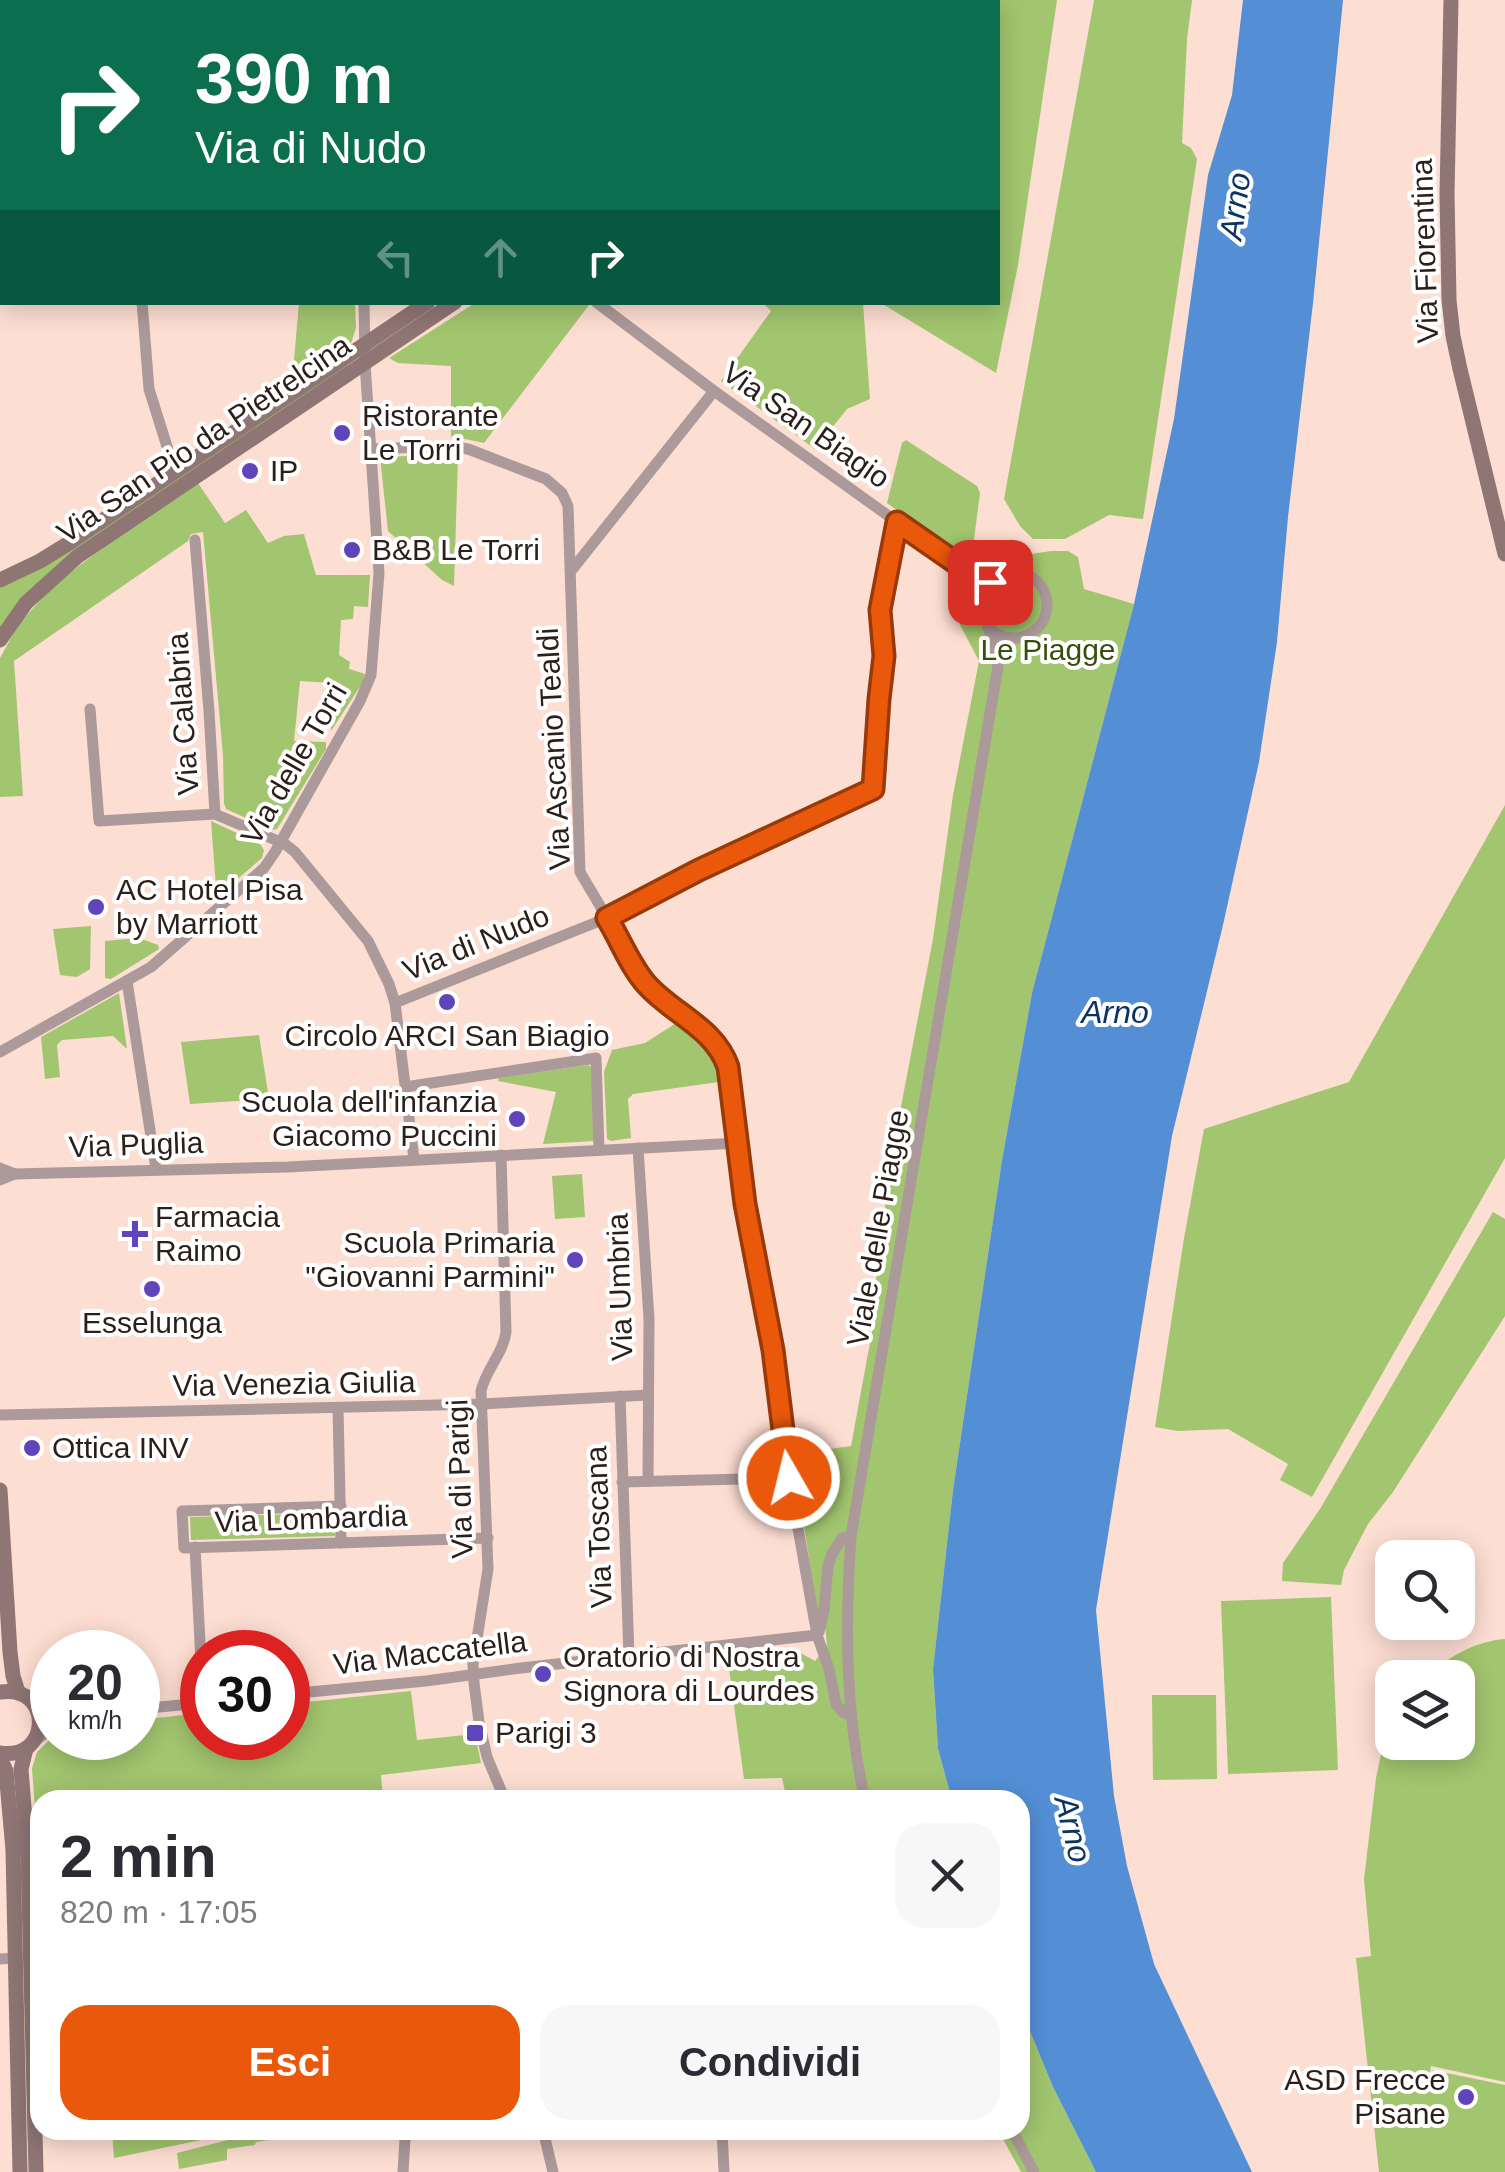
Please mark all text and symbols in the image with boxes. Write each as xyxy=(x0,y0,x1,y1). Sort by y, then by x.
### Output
icon: right xyxy=(30,40,160,170)
text: 390 m xyxy=(195,40,393,118)
text: Via di Nudo xyxy=(195,122,427,173)
street label: Via Fiorentina xyxy=(1405,158,1444,344)
water label: Arno xyxy=(1212,170,1258,244)
icon: left xyxy=(368,230,423,285)
icon: ahead xyxy=(473,230,528,285)
icon: right xyxy=(578,230,633,285)
street label: Via San Pio da Pietrelcina xyxy=(51,328,357,549)
street label: Via San Biagio xyxy=(716,355,896,494)
place label: Ristorante Le Torri xyxy=(362,399,499,466)
marker: Ristorante Le Torri xyxy=(331,422,353,444)
place label: IP xyxy=(270,454,298,487)
marker: IP xyxy=(239,460,261,482)
place label: B&B Le Torri xyxy=(372,533,540,566)
marker: B&B Le Torri xyxy=(341,539,363,561)
pin xyxy=(948,540,1033,625)
icon: arrive xyxy=(963,555,1018,610)
street label: Via Ascanio Tealdi xyxy=(531,627,576,871)
street label: Via Calabria xyxy=(160,631,205,796)
park label: Le Piagge xyxy=(980,633,1116,666)
street label: Via delle Torri xyxy=(234,677,353,850)
place label: AC Hotel Pisa by Marriott xyxy=(116,873,303,940)
marker: AC Hotel Pisa by Marriott xyxy=(85,896,107,918)
street label: Via di Nudo xyxy=(398,898,554,987)
marker: Circolo ARCI San Biagio xyxy=(436,991,458,1013)
water label: Arno xyxy=(1079,994,1149,1030)
place label: Circolo ARCI San Biagio xyxy=(284,1019,610,1052)
place label: Scuola dell'infanzia Giacomo Puccini xyxy=(241,1085,497,1152)
street label: Viale delle Piagge xyxy=(840,1107,915,1349)
marker: Scuola dell'infanzia Giacomo Puccini xyxy=(506,1108,528,1130)
street label: Via Puglia xyxy=(68,1126,204,1163)
place label: Farmacia Raimo xyxy=(155,1200,280,1267)
street label: Via Umbria xyxy=(600,1212,639,1361)
marker: Farmacia Raimo xyxy=(124,1223,146,1245)
place label: Scuola Primaria "Giovanni Parmini" xyxy=(305,1226,555,1293)
marker: Scuola Primaria "Giovanni Parmini" xyxy=(564,1249,586,1271)
marker: Esselunga xyxy=(141,1278,163,1300)
place label: Esselunga xyxy=(82,1306,222,1339)
street label: Via Venezia Giulia xyxy=(172,1365,416,1402)
street label: Via di Parigi xyxy=(440,1399,479,1559)
position arrow xyxy=(737,1426,841,1530)
place label: Ottica INV xyxy=(52,1431,189,1464)
marker: Ottica INV xyxy=(21,1437,43,1459)
street label: Via Toscana xyxy=(579,1445,618,1609)
street label: Via Lombardia xyxy=(214,1499,408,1538)
map controls xyxy=(1375,1540,1475,1760)
button: search xyxy=(1375,1540,1475,1640)
street label: Via Maccatella xyxy=(331,1624,529,1681)
speed limit sign: 30 xyxy=(180,1630,310,1760)
place label: Oratorio di Nostra Signora di Lourdes xyxy=(563,1640,815,1707)
text: 20 xyxy=(67,1655,123,1711)
button: layers xyxy=(1375,1660,1475,1760)
marker: Oratorio di Nostra Signora di Lourdes xyxy=(532,1663,554,1685)
text: km/h xyxy=(68,1706,122,1734)
place label: Parigi 3 xyxy=(495,1716,597,1749)
marker: Parigi 3 xyxy=(464,1722,486,1744)
water label: Arno xyxy=(1047,1790,1099,1866)
text: 2 min xyxy=(60,1823,217,1890)
button: close xyxy=(895,1823,1000,1928)
text: 820 m · 17:05 xyxy=(60,1894,257,1930)
button: Esci xyxy=(60,2005,520,2120)
button: Condividi xyxy=(540,2005,1000,2120)
place label: ASD Frecce Pisane xyxy=(1284,2063,1446,2130)
marker: ASD Frecce Pisane xyxy=(1455,2086,1477,2108)

